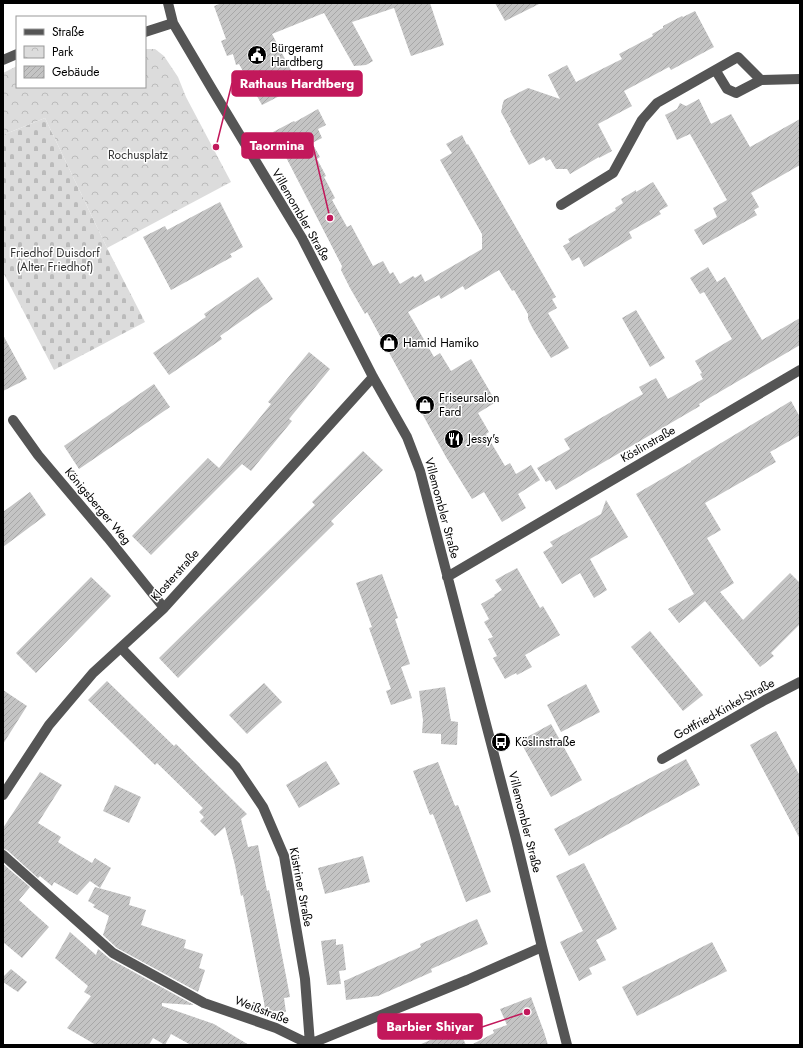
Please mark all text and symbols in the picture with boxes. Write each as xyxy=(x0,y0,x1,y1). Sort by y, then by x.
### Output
legend xyxy=(16,16,146,88)
text: Straße xyxy=(52,23,84,41)
place label: Bürgeramt Hardtberg xyxy=(271,39,323,71)
text: Park xyxy=(52,43,74,61)
public building icon: Bürgeramt Hardtberg xyxy=(246,44,268,66)
text: Gebäude xyxy=(52,63,99,81)
callout: Rathaus Hardtberg xyxy=(232,71,362,96)
text: Rathaus Hardtberg xyxy=(240,74,354,93)
callout: Taormina xyxy=(242,133,313,158)
text: Taormina xyxy=(250,136,304,155)
park label: Rochusplatz xyxy=(108,146,169,164)
street label: Villemombler Straße xyxy=(267,166,335,264)
park label: Friedhof Duisdorf (Alter Friedhof) xyxy=(10,244,100,276)
shop icon: Hamid Hamiko xyxy=(378,332,400,354)
place label: Hamid Hamiko xyxy=(403,334,479,352)
place label: Friseursalon Fard xyxy=(439,389,500,421)
shop icon: Friseursalon Fard xyxy=(414,394,436,416)
street label: Köslinstraße xyxy=(617,421,679,467)
restaurant icon: Jessy's xyxy=(443,428,465,450)
place label: Jessy's xyxy=(466,430,499,448)
street label: Villemombler Straße xyxy=(420,456,464,560)
street label: Königsberger Weg xyxy=(60,464,136,548)
street label: Klosterstraße xyxy=(147,545,203,605)
street label: Gottfried-Kinkel-Straße xyxy=(670,674,778,744)
bus stop icon: Köslinstraße xyxy=(490,731,512,753)
place label: Köslinstraße xyxy=(515,733,576,751)
street label: Villemombler Straße xyxy=(504,769,546,875)
street label: Küstriner Straße xyxy=(284,846,318,928)
street label: Weißstraße xyxy=(232,991,292,1029)
callout: Barbier Shiyar xyxy=(378,1014,482,1039)
text: Barbier Shiyar xyxy=(386,1017,474,1036)

